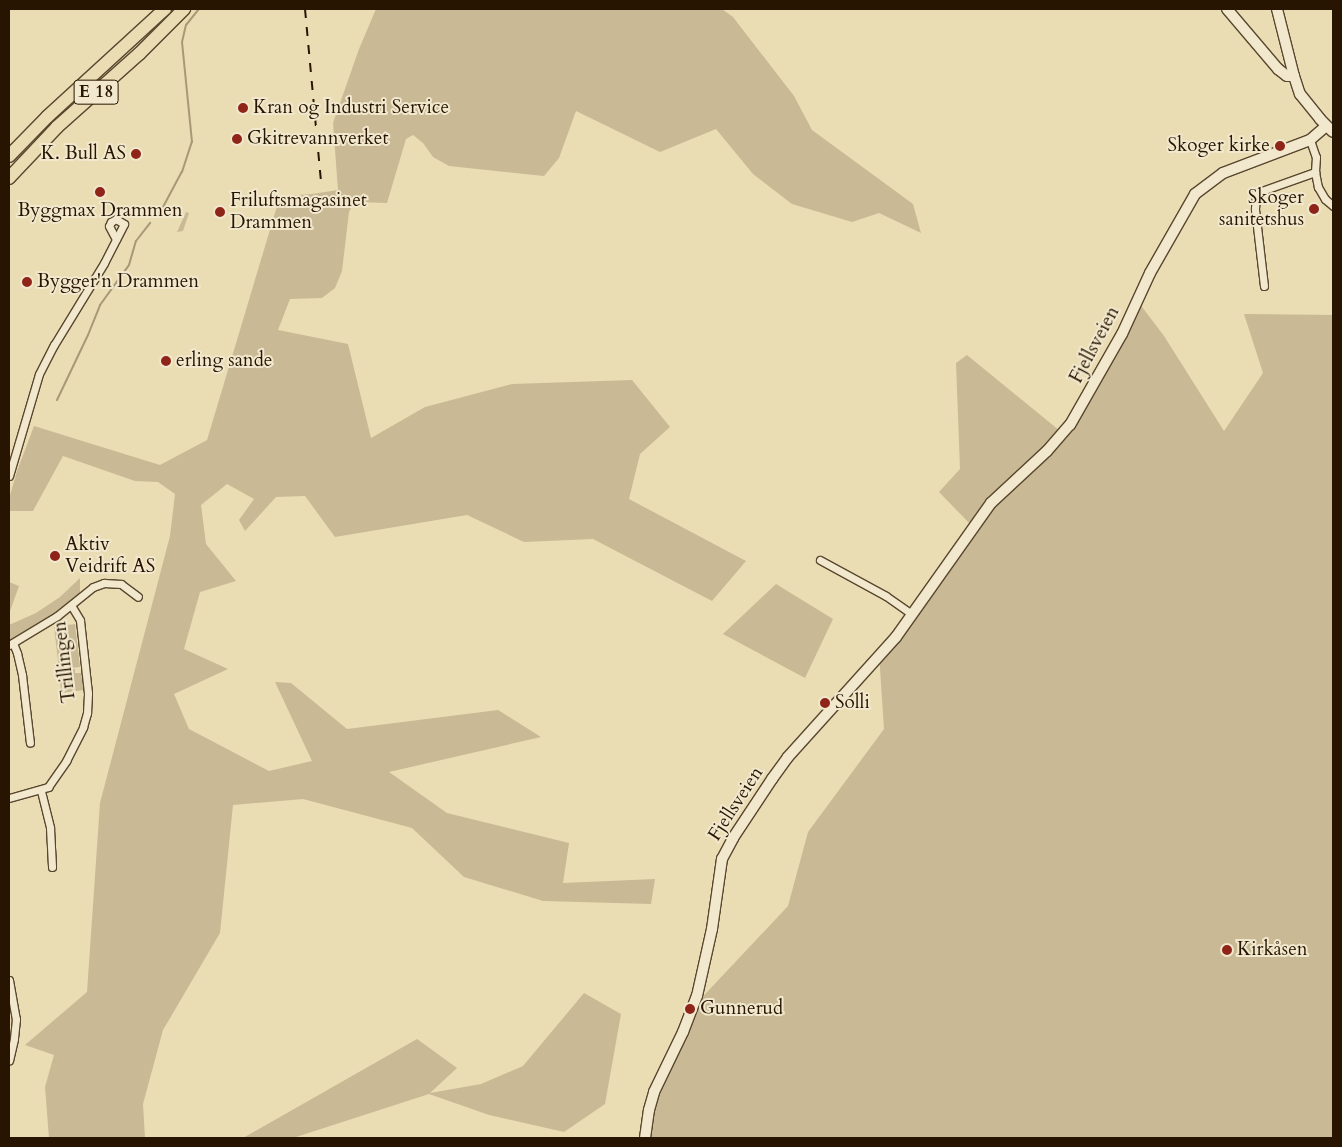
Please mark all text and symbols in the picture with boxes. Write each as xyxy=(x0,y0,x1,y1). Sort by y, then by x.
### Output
road number: E 18 xyxy=(74,76,118,108)
place label: Kran og Industri Service xyxy=(253,97,449,119)
marker: Kran og Industri Service xyxy=(237,102,249,114)
place label: Gkitrevannverket xyxy=(247,128,388,150)
marker: Gkitrevannverket xyxy=(231,133,243,145)
place label: Skoger kirke xyxy=(1167,135,1270,157)
marker: Skoger kirke xyxy=(1274,140,1286,152)
place label: K. Bull AS xyxy=(41,143,126,165)
marker: K. Bull AS xyxy=(130,148,142,160)
marker: Byggmax Drammen xyxy=(94,186,106,198)
place label: Skoger sanitetshus xyxy=(1219,187,1304,231)
place label: Friluftsmagasinet Drammen xyxy=(230,190,367,234)
place label: Byggmax Drammen xyxy=(17,200,183,222)
marker: Skoger sanitetshus xyxy=(1308,203,1320,215)
marker: Friluftsmagasinet Drammen xyxy=(214,206,226,218)
place label: Bygger'n Drammen xyxy=(37,271,199,293)
marker: Bygger'n Drammen xyxy=(21,276,33,288)
street label: Fjellsveien xyxy=(1065,303,1125,387)
place label: erling sande xyxy=(176,350,272,372)
marker: erling sande xyxy=(160,355,172,367)
place label: Aktiv Veidrift AS xyxy=(65,534,155,578)
marker: Aktiv Veidrift AS xyxy=(49,550,61,562)
street label: Trillingen xyxy=(49,620,81,704)
place label: Solli xyxy=(835,692,870,714)
marker: Solli xyxy=(819,697,831,709)
street label: Fjellsveien xyxy=(704,763,768,845)
place label: Kirkåsen xyxy=(1237,939,1308,961)
marker: Kirkåsen xyxy=(1221,944,1233,956)
place label: Gunnerud xyxy=(700,998,783,1020)
marker: Gunnerud xyxy=(684,1003,696,1015)

